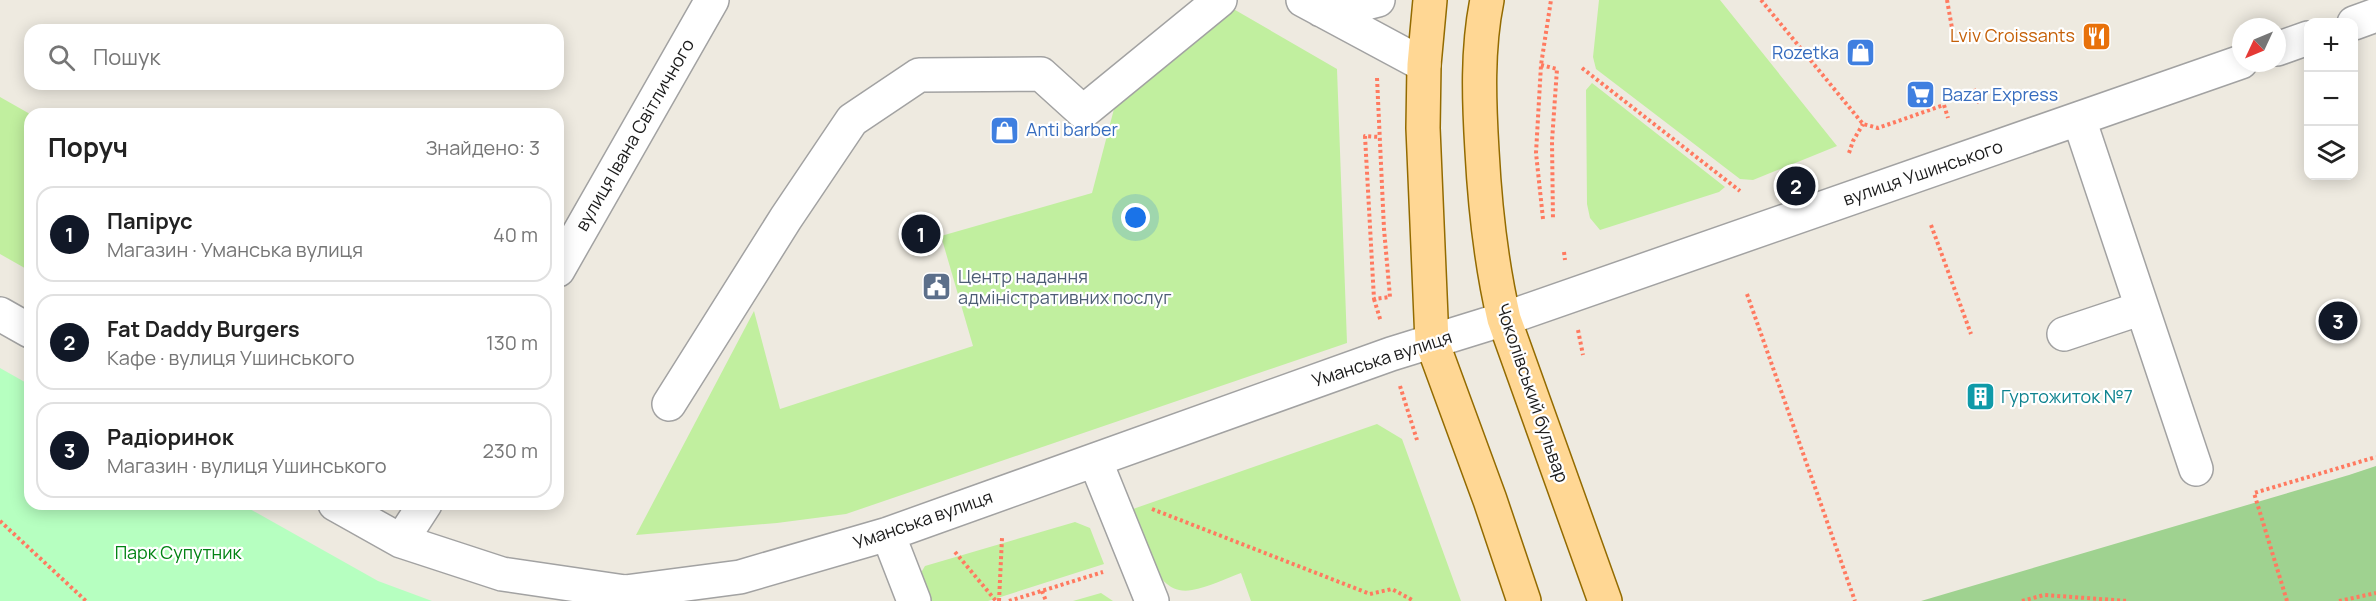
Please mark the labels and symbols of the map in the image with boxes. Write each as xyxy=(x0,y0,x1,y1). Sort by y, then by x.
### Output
north arrow xyxy=(2232,18,2286,72)
restaurant icon: Lviv Croissants xyxy=(2080,20,2112,52)
place label: Lviv Croissants xyxy=(1950,23,2075,47)
street label: вулиця Івана Світличного xyxy=(569,34,699,235)
shop icon: Rozetka xyxy=(1844,37,1876,69)
place label: Rozetka xyxy=(1772,40,1839,64)
supermarket icon: Bazar Express xyxy=(1905,79,1937,111)
place label: Bazar Express xyxy=(1942,82,2058,106)
shop icon: Anti barber xyxy=(989,114,1021,146)
place label: Anti barber xyxy=(1026,117,1118,141)
street label: вулиця Ушинського xyxy=(1840,133,2006,211)
pin: 2 xyxy=(1776,164,1816,208)
your location xyxy=(1121,203,1150,232)
pin: 1 xyxy=(902,212,940,256)
place label: Центр надання адміністративних послуг xyxy=(958,264,1172,309)
public building icon: Центр надання адміністративних послуг xyxy=(921,271,953,303)
pin: 3 xyxy=(2318,298,2358,344)
street label: Чоколівський бульвар xyxy=(1491,300,1575,485)
street label: Уманська вулиця xyxy=(1309,324,1455,392)
building icon: Гуртожиток №7 xyxy=(1964,381,1996,413)
place label: Гуртожиток №7 xyxy=(2001,384,2133,408)
street label: Уманська вулиця xyxy=(850,484,996,554)
park label: Парк Супутник xyxy=(115,540,242,564)

